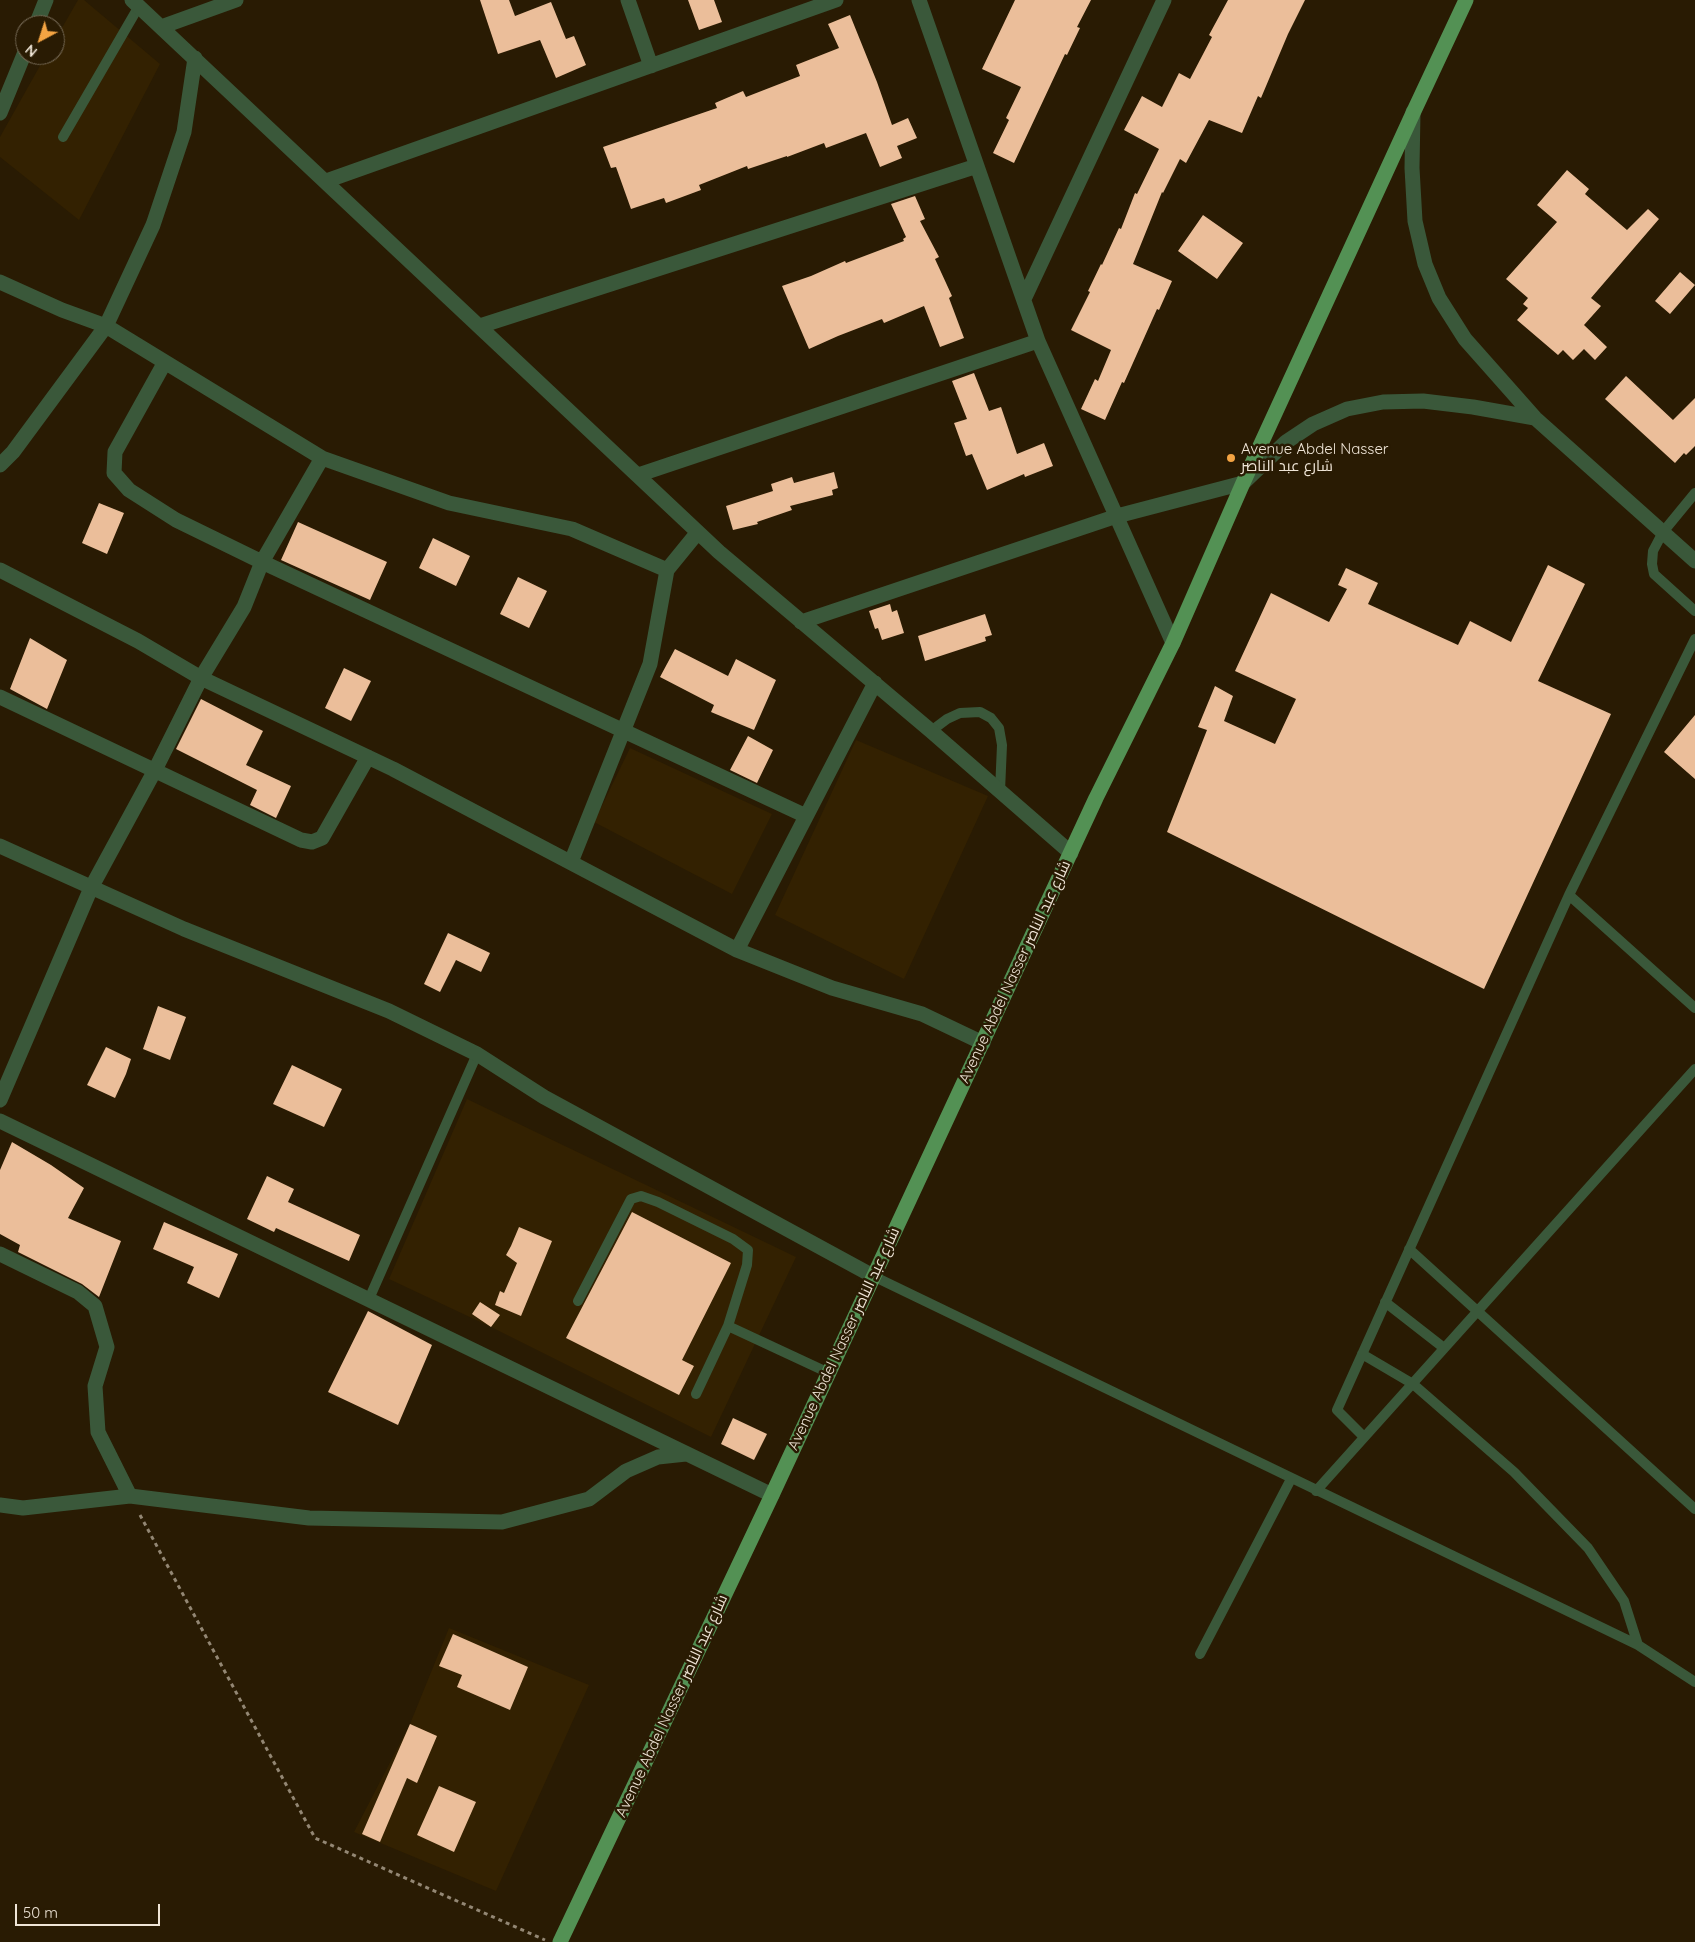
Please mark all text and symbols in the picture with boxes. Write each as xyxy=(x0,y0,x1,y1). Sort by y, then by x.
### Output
north arrow xyxy=(15,15,65,65)
text: N xyxy=(21,41,41,61)
place label: Avenue Abdel Nasser شارع عبد الناصر xyxy=(1241,440,1389,475)
marker: Avenue Abdel Nasser شارع عبد الناصر xyxy=(1225,452,1237,464)
street label: Avenue Abdel Nasser شارع عبد الناصر xyxy=(955,858,1075,1086)
street label: Avenue Abdel Nasser شارع عبد الناصر xyxy=(784,1225,904,1453)
street label: Avenue Abdel Nasser شارع عبد الناصر xyxy=(612,1592,732,1820)
scale bar xyxy=(18,1894,162,1926)
text: 50 m xyxy=(23,1903,58,1922)

